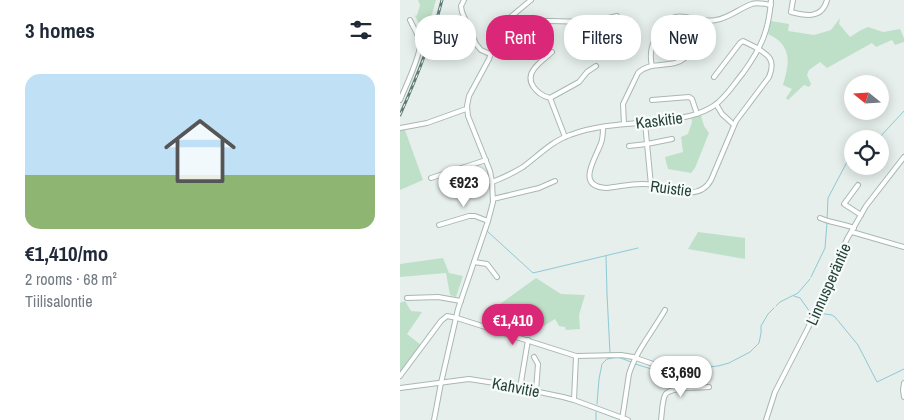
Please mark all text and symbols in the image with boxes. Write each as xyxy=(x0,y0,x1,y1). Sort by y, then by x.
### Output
chip: Buy xyxy=(415,15,476,60)
chip: Rent xyxy=(486,15,554,60)
chip: Filters xyxy=(564,15,641,60)
chip: New xyxy=(651,15,716,60)
text: 3 homes xyxy=(25,16,95,45)
icon: filters xyxy=(347,16,375,44)
north arrow xyxy=(844,75,889,120)
map controls xyxy=(844,75,889,175)
icon: home xyxy=(155,106,245,196)
street label: Kaskitie xyxy=(634,106,684,134)
button: locate xyxy=(844,130,889,175)
pin: €923 xyxy=(434,166,494,208)
text: €923 xyxy=(449,171,479,193)
street label: Ruistie xyxy=(649,175,693,201)
text: €1,410/mo xyxy=(25,239,108,268)
street label: Linnusperäntie xyxy=(800,240,856,328)
text: 2 rooms · 68 m² xyxy=(25,268,117,290)
text: Tiilisalontie xyxy=(25,290,93,312)
pin: €1,410 xyxy=(472,304,554,346)
text: €1,410 xyxy=(493,309,533,331)
pin: €3,690 xyxy=(640,356,722,398)
text: €3,690 xyxy=(661,361,701,383)
street label: Kahvitie xyxy=(490,372,542,402)

